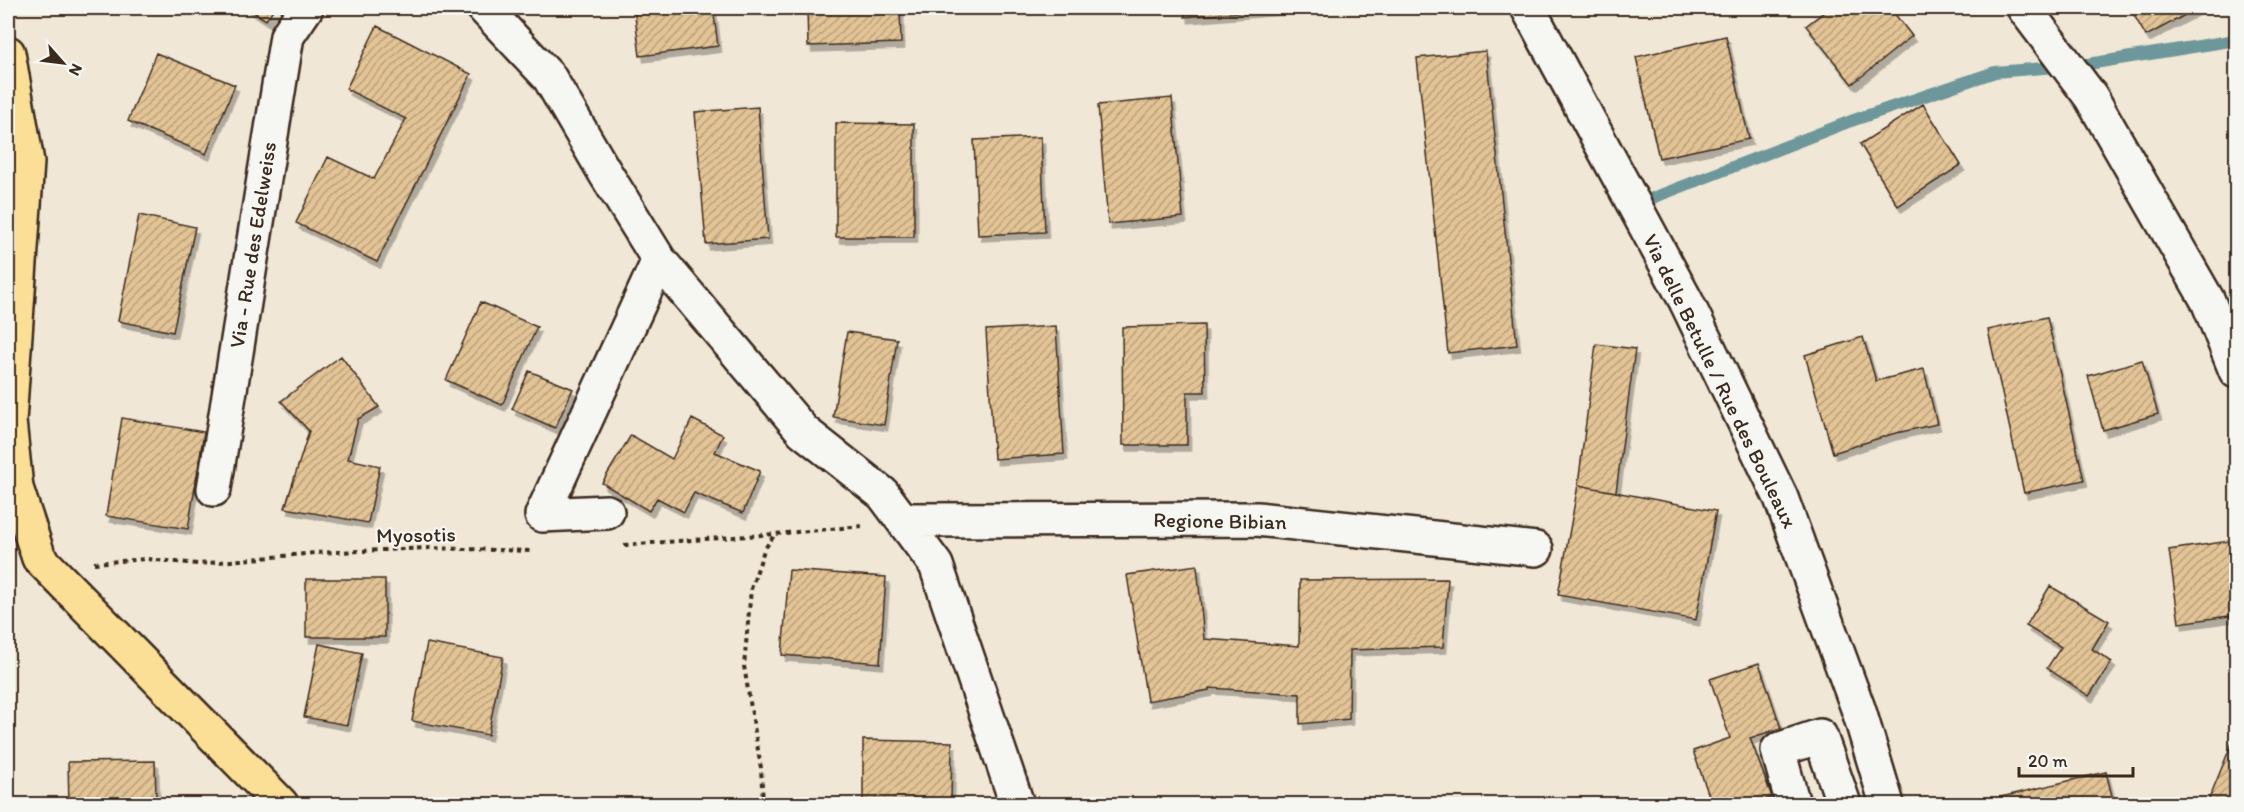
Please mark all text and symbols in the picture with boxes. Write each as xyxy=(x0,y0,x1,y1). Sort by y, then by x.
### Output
north arrow xyxy=(33,33,93,93)
text: N xyxy=(65,61,87,79)
street label: Via - Rue des Edelweiss xyxy=(224,140,281,350)
street label: Via delle Betulle / Rue des Bouleaux xyxy=(1638,230,1803,532)
street label: Regione Bibian xyxy=(1153,507,1287,534)
street label: Myosotis xyxy=(376,521,456,548)
scale bar xyxy=(2019,740,2133,778)
text: 20 m xyxy=(2028,750,2068,772)

